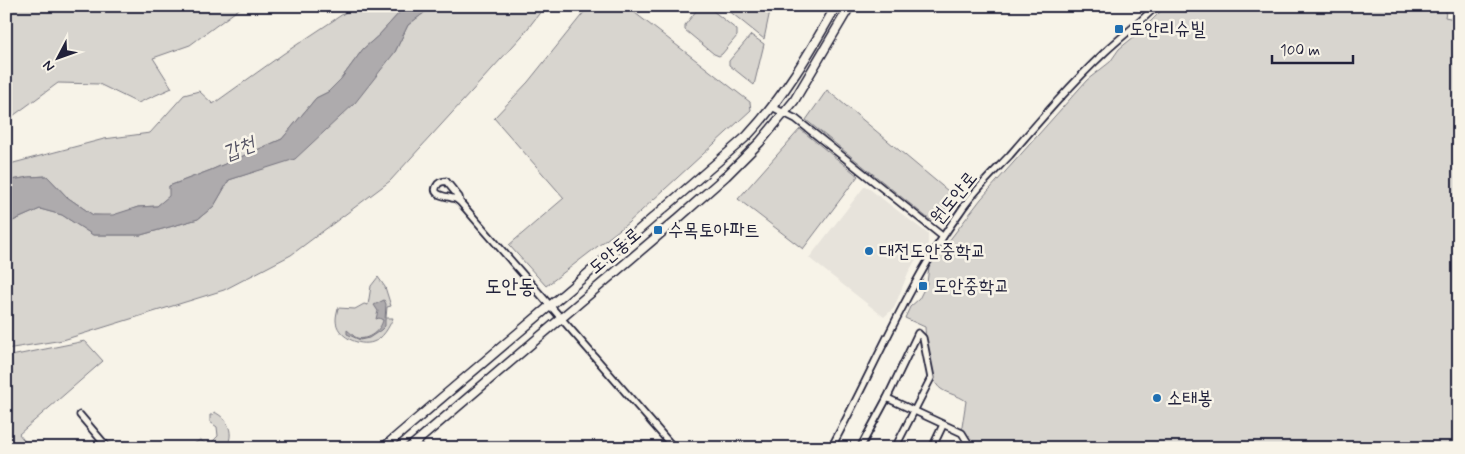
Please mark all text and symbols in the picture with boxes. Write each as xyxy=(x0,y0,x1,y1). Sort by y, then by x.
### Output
place label: 도안리슈빌 xyxy=(1129,17,1206,42)
marker: 도안리슈빌 xyxy=(1113,23,1125,35)
north arrow xyxy=(32,32,82,82)
scale bar xyxy=(1272,32,1354,64)
text: 100 m xyxy=(1280,41,1320,61)
text: N xyxy=(39,56,59,75)
water label: 갑천 xyxy=(219,130,261,167)
street label: 원도안로 xyxy=(925,166,983,230)
place label: 수목토아파트 xyxy=(668,218,760,243)
street label: 도안동로 xyxy=(584,222,646,280)
marker: 수목토아파트 xyxy=(652,224,664,236)
place label: 대전도안중학교 xyxy=(879,239,986,264)
marker: 대전도안중학교 xyxy=(863,245,875,257)
district label: 도안동 xyxy=(485,273,535,301)
place label: 도안중학교 xyxy=(933,274,1009,299)
marker: 도안중학교 xyxy=(917,280,929,292)
place label: 소태봉 xyxy=(1167,386,1213,411)
marker: 소태봉 xyxy=(1151,392,1163,404)

